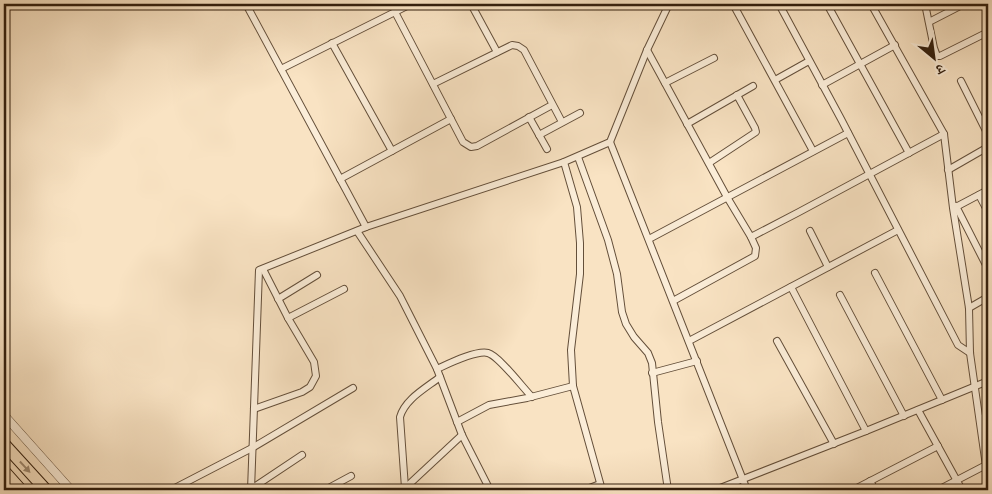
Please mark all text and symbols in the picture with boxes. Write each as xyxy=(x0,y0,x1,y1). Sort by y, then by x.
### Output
north arrow xyxy=(910,32,960,82)
text: उ xyxy=(932,59,949,79)
one-way arrow xyxy=(19,461,31,473)

